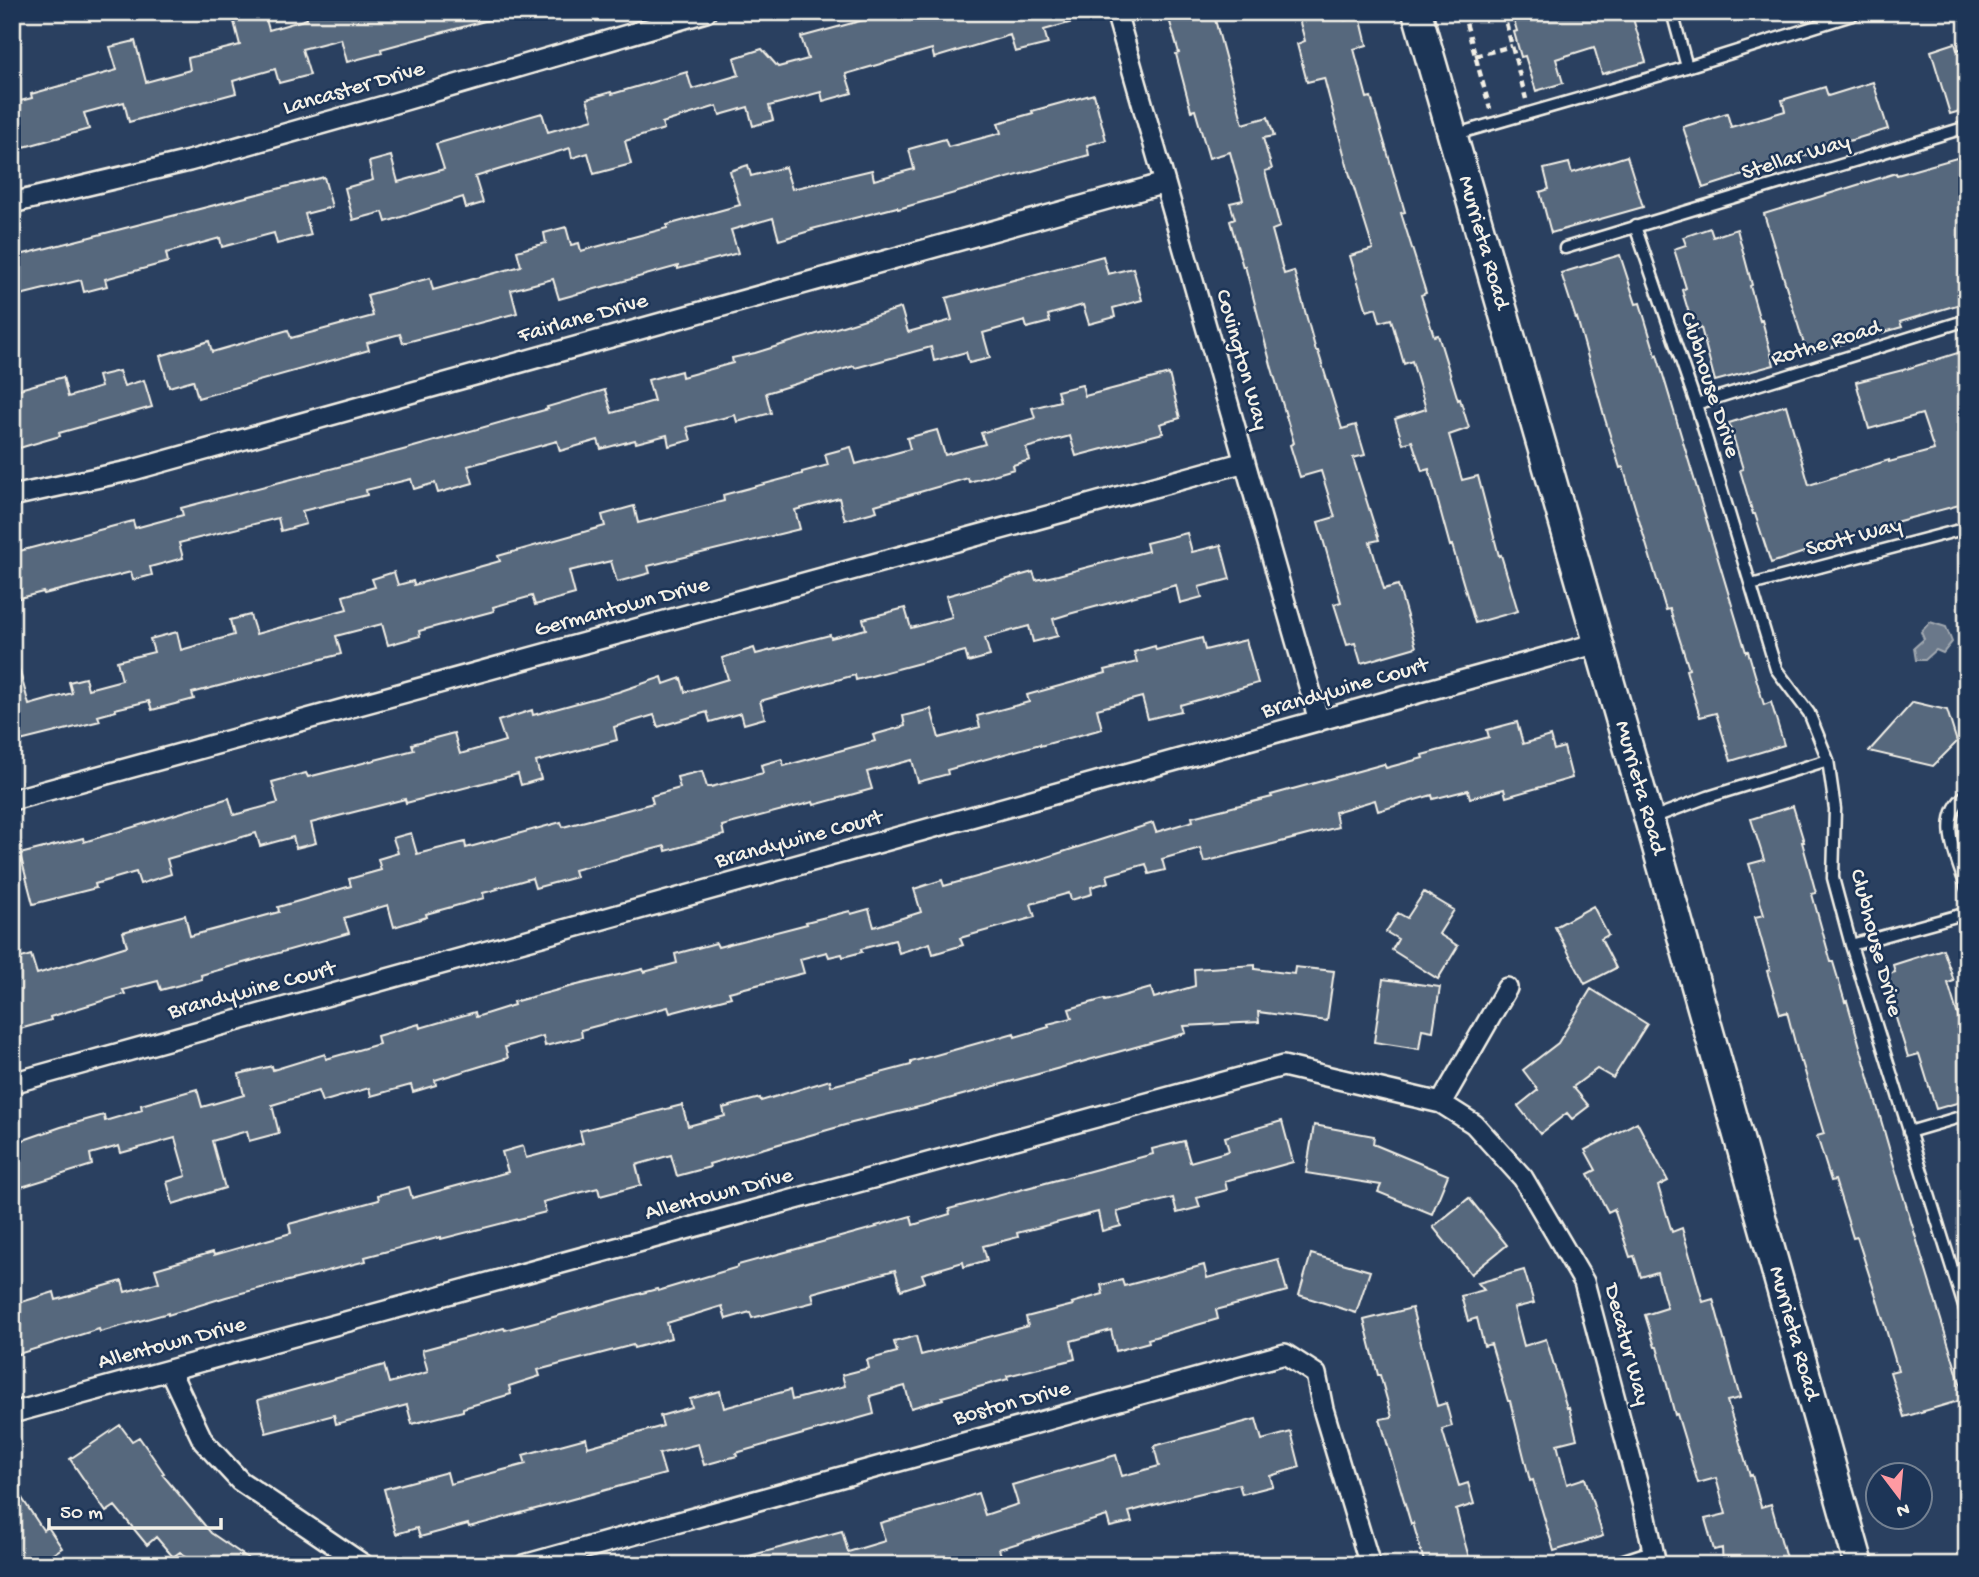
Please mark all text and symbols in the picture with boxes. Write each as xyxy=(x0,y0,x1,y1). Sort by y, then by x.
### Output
street label: Lancaster Drive xyxy=(280,56,429,122)
street label: Stellar Way xyxy=(1738,129,1854,187)
street label: Murrieta Road xyxy=(1451,173,1516,314)
street label: Fairlane Drive xyxy=(514,287,652,351)
street label: Covington Way xyxy=(1208,287,1274,433)
street label: Clubhouse Drive xyxy=(1673,309,1746,462)
street label: Rothe Road xyxy=(1768,314,1886,373)
street label: Scott Way xyxy=(1803,512,1905,564)
street label: Germantown Drive xyxy=(531,571,714,644)
street label: Brandywine Court xyxy=(1258,652,1433,726)
street label: Murrieta Road xyxy=(1608,718,1672,859)
street label: Brandywine Court xyxy=(711,804,887,876)
street label: Clubhouse Drive xyxy=(1842,866,1908,1021)
street label: Brandywine Court xyxy=(164,955,340,1027)
street label: Allentown Drive xyxy=(642,1162,797,1228)
street label: Murrieta Road xyxy=(1762,1263,1826,1405)
street label: Decatur Way xyxy=(1596,1279,1655,1409)
street label: Allentown Drive xyxy=(95,1311,250,1377)
street label: Boston Drive xyxy=(950,1375,1075,1433)
north arrow xyxy=(1864,1462,1934,1532)
scale bar xyxy=(49,1486,220,1530)
text: N xyxy=(1894,1496,1912,1522)
text: 50 m xyxy=(60,1502,103,1527)

